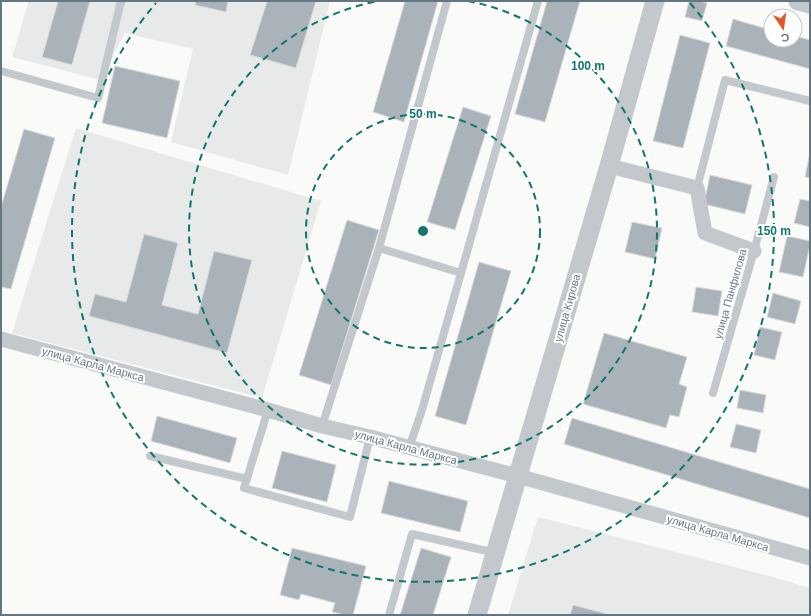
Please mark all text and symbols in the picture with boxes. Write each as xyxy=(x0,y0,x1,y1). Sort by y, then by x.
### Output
north arrow xyxy=(763,8,803,48)
text: С xyxy=(780,31,790,44)
text: 100 m xyxy=(571,59,605,73)
text: 50 m xyxy=(409,107,437,121)
centre of rings xyxy=(416,224,430,238)
text: 150 m xyxy=(757,224,791,238)
street label: улица Панфилова xyxy=(711,247,749,340)
street label: улица Кирова xyxy=(552,272,583,343)
street label: улица Карла Маркса xyxy=(41,345,146,384)
street label: улица Карла Маркса xyxy=(354,428,459,467)
street label: улица Карла Маркса xyxy=(666,513,771,554)

